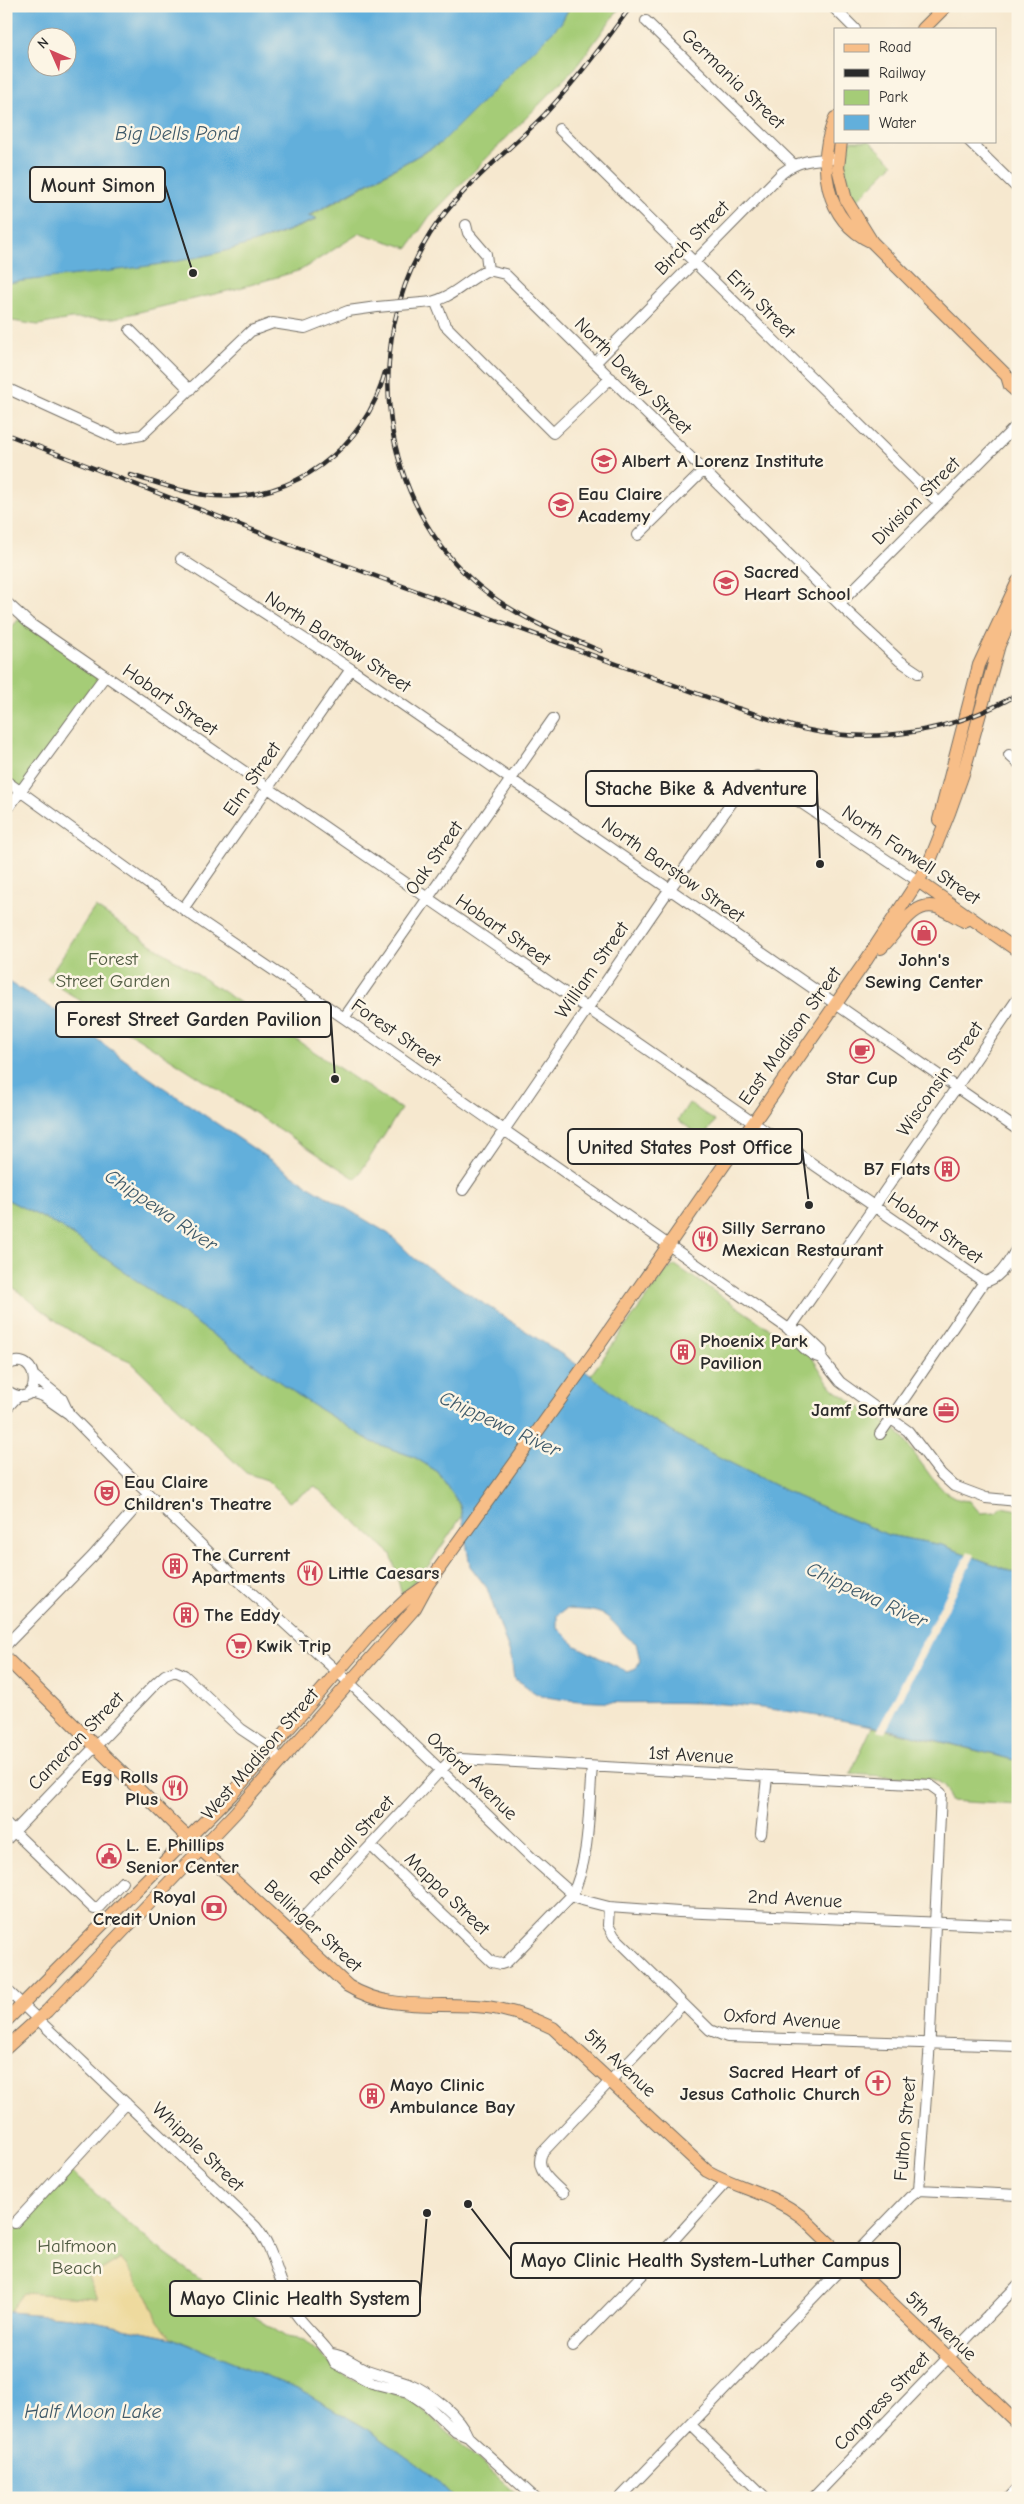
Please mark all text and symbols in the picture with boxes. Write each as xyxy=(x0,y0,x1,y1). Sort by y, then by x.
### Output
street label: Germania Street xyxy=(677,24,790,134)
north arrow xyxy=(28,28,78,78)
legend xyxy=(834,28,996,142)
text: N xyxy=(34,34,52,52)
text: Road xyxy=(879,38,911,56)
text: Railway xyxy=(879,64,926,82)
text: Park xyxy=(879,88,908,106)
text: Water xyxy=(879,114,916,132)
water label: Big Dells Pond xyxy=(115,122,240,145)
callout: Mount Simon xyxy=(30,167,165,202)
text: Mount Simon xyxy=(41,174,155,197)
street label: Birch Street xyxy=(650,196,734,280)
street label: Erin Street xyxy=(722,265,800,343)
street label: North Dewey Street xyxy=(570,313,696,439)
school or university icon: Albert A Lorenz Institute xyxy=(591,448,617,474)
place label: Albert A Lorenz Institute xyxy=(622,450,824,472)
street label: Division Street xyxy=(867,452,965,550)
place label: Eau Claire Academy xyxy=(578,483,662,527)
school or university icon: Eau Claire Academy xyxy=(548,492,574,518)
place label: Sacred Heart School xyxy=(744,561,851,605)
school or university icon: Sacred Heart School xyxy=(713,570,739,596)
street label: North Barstow Street xyxy=(261,587,415,698)
street label: Hobart Street xyxy=(118,659,222,741)
street label: Elm Street xyxy=(219,737,286,820)
callout: Stache Bike & Adventure xyxy=(586,771,817,806)
text: Stache Bike & Adventure xyxy=(595,777,807,800)
street label: North Farwell Street xyxy=(838,801,985,910)
street label: North Barstow Street xyxy=(597,812,749,928)
street label: Oak Street xyxy=(401,816,468,899)
street label: Hobart Street xyxy=(451,889,555,971)
street label: William Street xyxy=(551,917,634,1023)
shop icon: John's Sewing Center xyxy=(911,920,937,946)
park label: Forest Street Garden xyxy=(56,948,170,992)
place label: John's Sewing Center xyxy=(865,949,983,993)
street label: East Madison Street xyxy=(734,962,846,1109)
street label: Forest Street xyxy=(347,994,445,1072)
callout: Forest Street Garden Pavilion xyxy=(56,1002,331,1037)
text: Forest Street Garden Pavilion xyxy=(66,1008,322,1031)
street label: Wisconsin Street xyxy=(892,1017,988,1141)
cafe icon: Star Cup xyxy=(849,1038,875,1064)
place label: Star Cup xyxy=(826,1067,898,1089)
callout: United States Post Office xyxy=(568,1129,802,1164)
text: United States Post Office xyxy=(578,1136,792,1159)
building icon: B7 Flats xyxy=(934,1156,960,1182)
place label: B7 Flats xyxy=(864,1158,930,1180)
water label: Chippewa River xyxy=(100,1164,222,1257)
street label: Hobart Street xyxy=(883,1187,987,1269)
place label: Silly Serrano Mexican Restaurant xyxy=(722,1217,884,1261)
restaurant icon: Silly Serrano Mexican Restaurant xyxy=(692,1226,718,1252)
place label: Phoenix Park Pavilion xyxy=(700,1330,809,1374)
building icon: Phoenix Park Pavilion xyxy=(670,1339,696,1365)
water label: Chippewa River xyxy=(436,1386,565,1462)
office icon: Jamf Software xyxy=(933,1397,959,1423)
place label: Jamf Software xyxy=(811,1399,928,1421)
place label: Eau Claire Children's Theatre xyxy=(124,1471,272,1515)
theatre icon: Eau Claire Children's Theatre xyxy=(94,1480,120,1506)
place label: The Current Apartments xyxy=(192,1544,291,1588)
building icon: The Current Apartments xyxy=(162,1553,188,1579)
water label: Chippewa River xyxy=(803,1557,932,1633)
restaurant icon: Little Caesars xyxy=(297,1560,323,1586)
place label: Little Caesars xyxy=(328,1562,439,1584)
building icon: The Eddy xyxy=(173,1602,199,1628)
place label: The Eddy xyxy=(204,1604,280,1626)
supermarket icon: Kwik Trip xyxy=(226,1633,252,1659)
place label: Kwik Trip xyxy=(256,1635,331,1657)
street label: West Madison Street xyxy=(197,1683,323,1824)
street label: Cameron Street xyxy=(23,1687,129,1795)
street label: Oxford Avenue xyxy=(422,1727,522,1825)
street label: 1st Avenue xyxy=(648,1742,734,1768)
place label: Egg Rolls Plus xyxy=(81,1766,158,1810)
restaurant icon: Egg Rolls Plus xyxy=(162,1775,188,1801)
street label: Randall Street xyxy=(305,1791,399,1889)
place label: L. E. Phillips Senior Center xyxy=(126,1834,239,1878)
public building icon: L. E. Phillips Senior Center xyxy=(96,1843,122,1869)
street label: Mappa Street xyxy=(400,1848,494,1940)
street label: Bellinger Street xyxy=(260,1875,367,1977)
place label: Royal Credit Union xyxy=(93,1886,196,1930)
street label: 2nd Avenue xyxy=(747,1886,843,1912)
bank icon: Royal Credit Union xyxy=(201,1895,227,1921)
street label: Oxford Avenue xyxy=(723,2004,841,2034)
street label: 5th Avenue xyxy=(580,2024,660,2102)
place label: Sacred Heart of Jesus Catholic Church xyxy=(680,2061,861,2105)
church icon: Sacred Heart of Jesus Catholic Church xyxy=(865,2070,891,2096)
place label: Mayo Clinic Ambulance Bay xyxy=(390,2074,515,2118)
street label: Fulton Street xyxy=(890,2076,921,2182)
building icon: Mayo Clinic Ambulance Bay xyxy=(359,2083,385,2109)
street label: Whipple Street xyxy=(148,2098,249,2197)
park label: Halfmoon Beach xyxy=(37,2235,117,2279)
callout: Mayo Clinic Health System-Luther Campus xyxy=(511,2243,900,2278)
text: Mayo Clinic Health System-Luther Campus xyxy=(521,2249,889,2272)
callout: Mayo Clinic Health System xyxy=(170,2281,420,2316)
text: Mayo Clinic Health System xyxy=(180,2287,410,2310)
street label: 5th Avenue xyxy=(901,2287,981,2365)
street label: Congress Street xyxy=(829,2347,935,2455)
water label: Half Moon Lake xyxy=(24,2400,162,2423)

